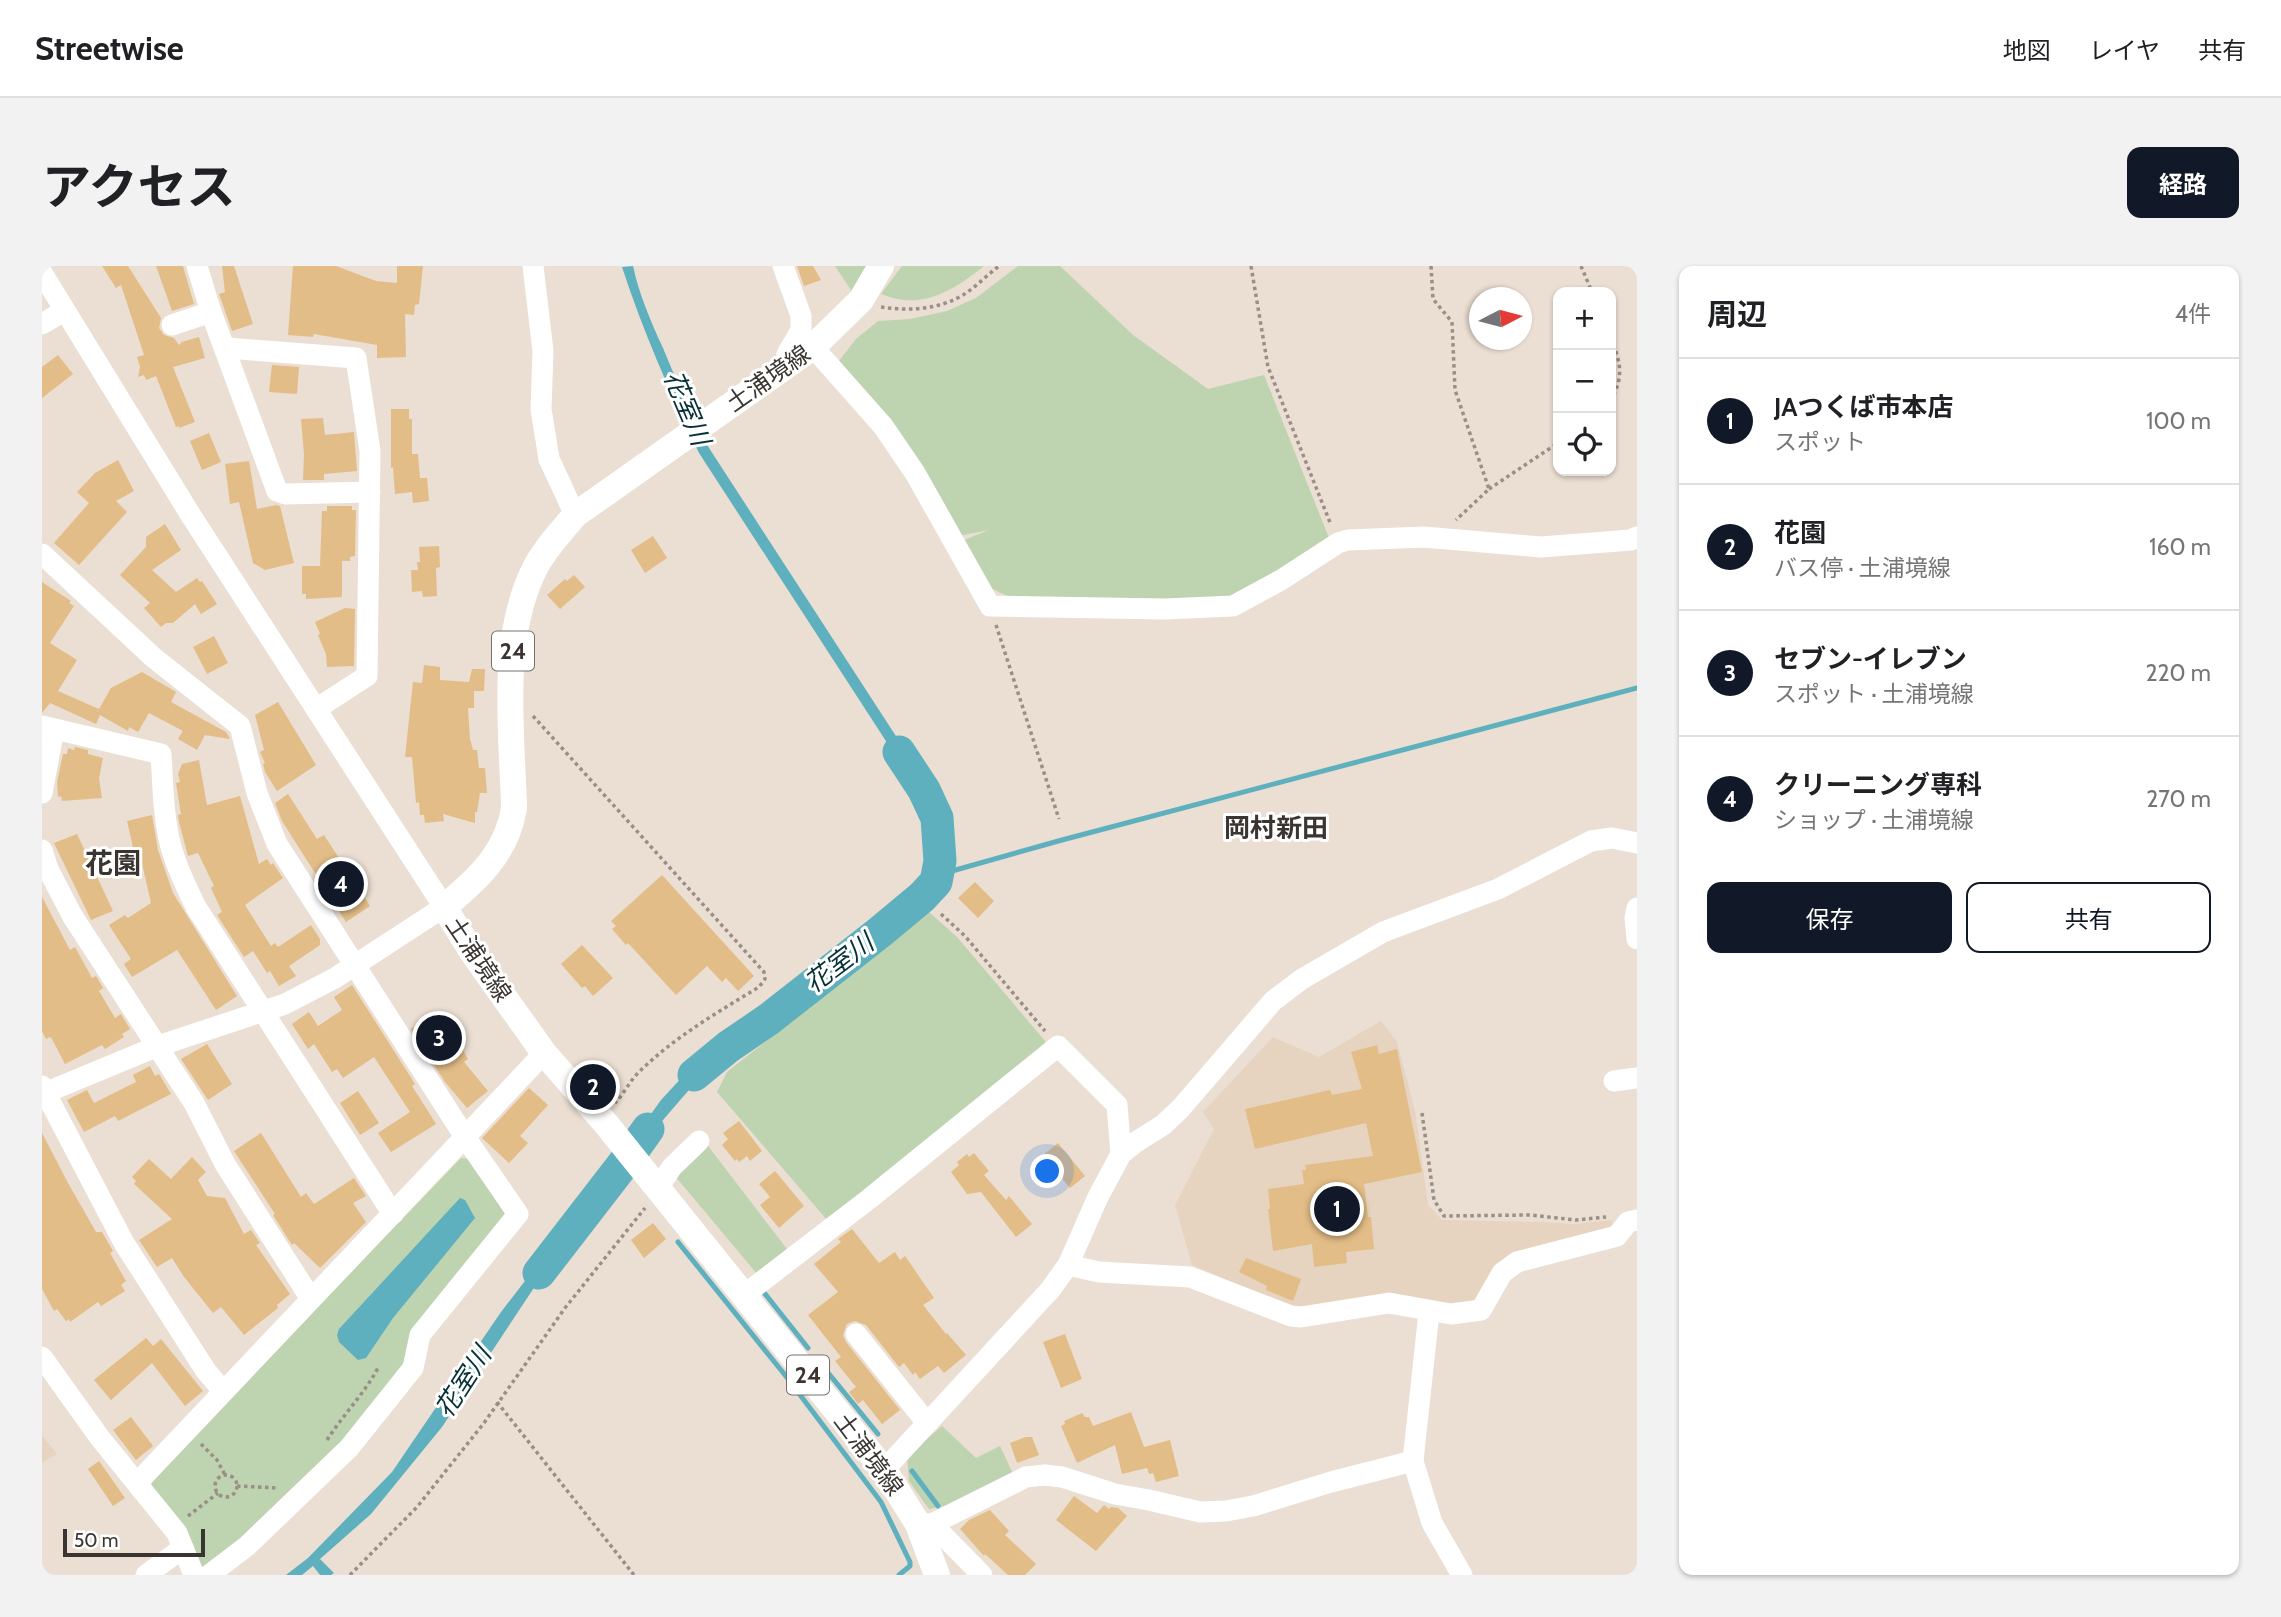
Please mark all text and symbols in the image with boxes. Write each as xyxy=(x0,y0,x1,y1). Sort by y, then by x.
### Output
text: Streetwise xyxy=(35,28,184,68)
text: 地図 xyxy=(2003,36,2051,65)
text: レイヤ xyxy=(2089,36,2160,65)
text: 共有 xyxy=(2198,36,2246,65)
button: 経路 xyxy=(2127,147,2239,218)
text: アクセス xyxy=(42,157,236,216)
north arrow xyxy=(1469,287,1532,350)
map controls xyxy=(1553,287,1616,476)
button: + xyxy=(1553,287,1616,350)
text: 周辺 xyxy=(1707,296,1767,333)
text: 4件 xyxy=(2175,300,2211,328)
street label: 土浦境線 xyxy=(720,339,816,417)
button: − xyxy=(1553,350,1616,413)
water label: 花室川 xyxy=(657,366,718,453)
text: JAつくば市本店 xyxy=(1774,391,1954,423)
text: 1 xyxy=(1726,407,1734,435)
text: 100 m xyxy=(2146,407,2211,435)
button: locate xyxy=(1553,413,1616,476)
text: スポット xyxy=(1774,428,1866,456)
text: 花園 xyxy=(1774,517,1826,549)
text: 2 xyxy=(1724,533,1736,561)
text: 160 m xyxy=(2149,533,2211,561)
text: バス停 · 土浦境線 xyxy=(1774,554,1951,582)
road number: 24 xyxy=(492,632,534,670)
text: セブン-イレブン xyxy=(1774,643,1967,675)
text: 3 xyxy=(1724,659,1736,687)
text: 220 m xyxy=(2145,659,2211,687)
text: スポット · 土浦境線 xyxy=(1774,680,1974,708)
text: クリーニング専科 xyxy=(1774,769,1982,801)
text: 4 xyxy=(1723,785,1737,813)
text: 270 m xyxy=(2146,785,2211,813)
text: ショップ · 土浦境線 xyxy=(1774,806,1974,834)
district label: 岡村新田 xyxy=(1224,812,1328,844)
district label: 花園 xyxy=(85,846,141,880)
pin: 4 xyxy=(318,858,364,910)
button: 保存 xyxy=(1707,882,1952,953)
button: 共有 xyxy=(1966,882,2211,953)
street label: 土浦境線 xyxy=(440,911,518,1007)
water label: 花室川 xyxy=(798,925,882,999)
pin: 3 xyxy=(416,1012,462,1064)
pin: 2 xyxy=(570,1061,616,1113)
your location xyxy=(1030,1154,1064,1188)
pin: 1 xyxy=(1314,1183,1360,1235)
water label: 花室川 xyxy=(428,1338,499,1423)
road number: 24 xyxy=(787,1356,829,1394)
street label: 土浦境線 xyxy=(829,1407,909,1501)
scale bar xyxy=(63,1526,205,1558)
text: 50 m xyxy=(74,1529,118,1552)

